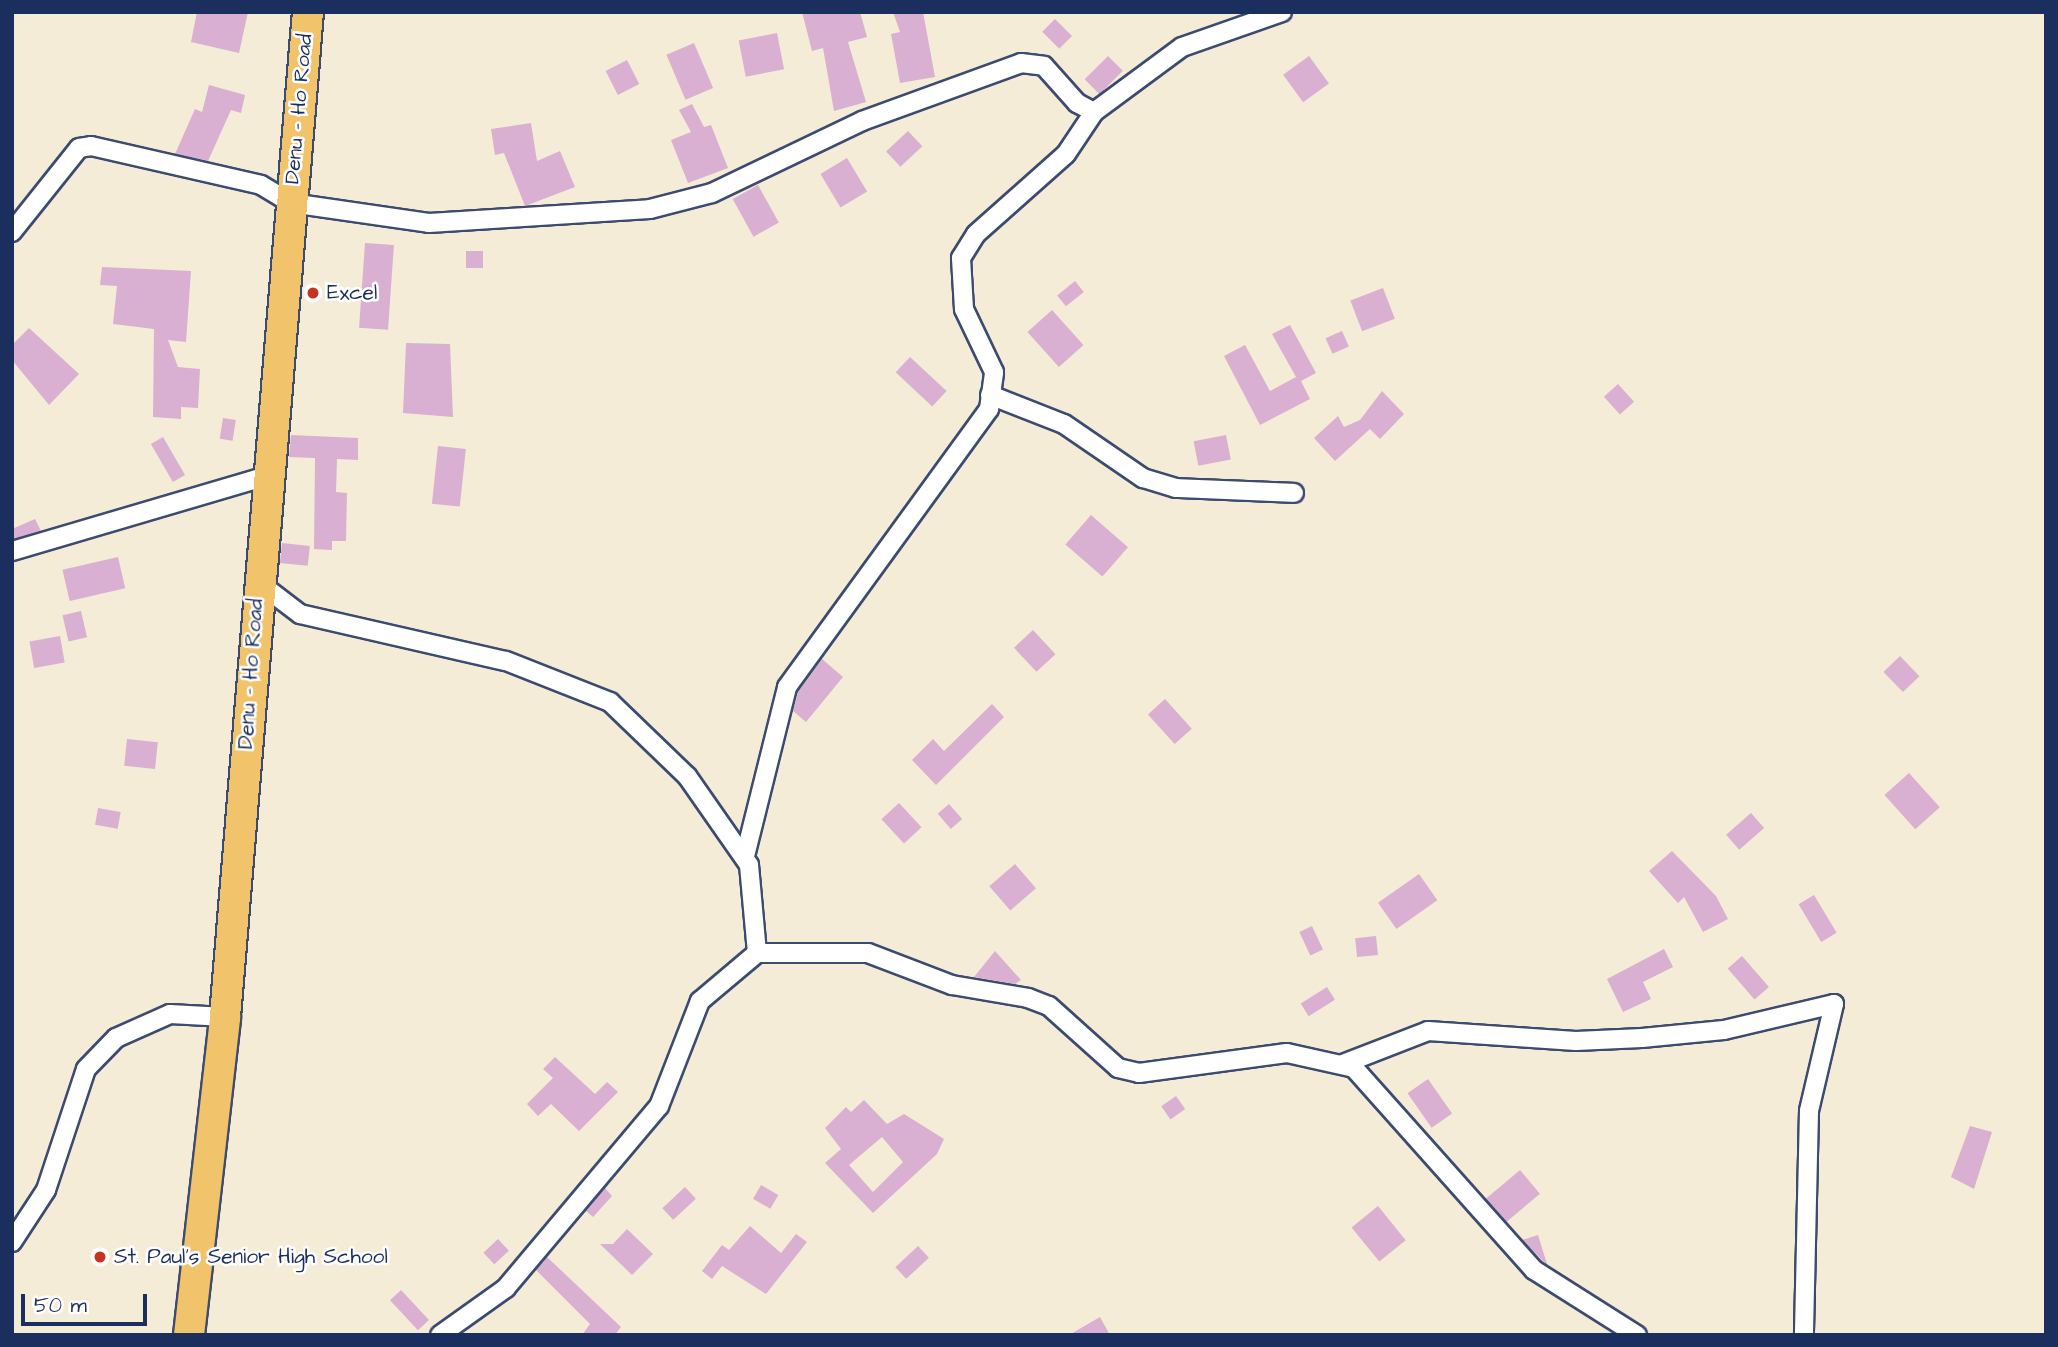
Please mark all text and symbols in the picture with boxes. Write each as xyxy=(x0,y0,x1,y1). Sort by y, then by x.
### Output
street label: Denu - Ho Road xyxy=(280,33,318,185)
place label: Excel xyxy=(327,280,377,306)
marker: Excel xyxy=(305,285,321,301)
street label: Denu - Ho Road xyxy=(233,598,269,750)
place label: St. Paul's Senior High School xyxy=(114,1244,388,1270)
marker: St. Paul's Senior High School xyxy=(92,1249,108,1265)
scale bar xyxy=(24,1280,150,1324)
text: 50 m xyxy=(34,1291,87,1320)

